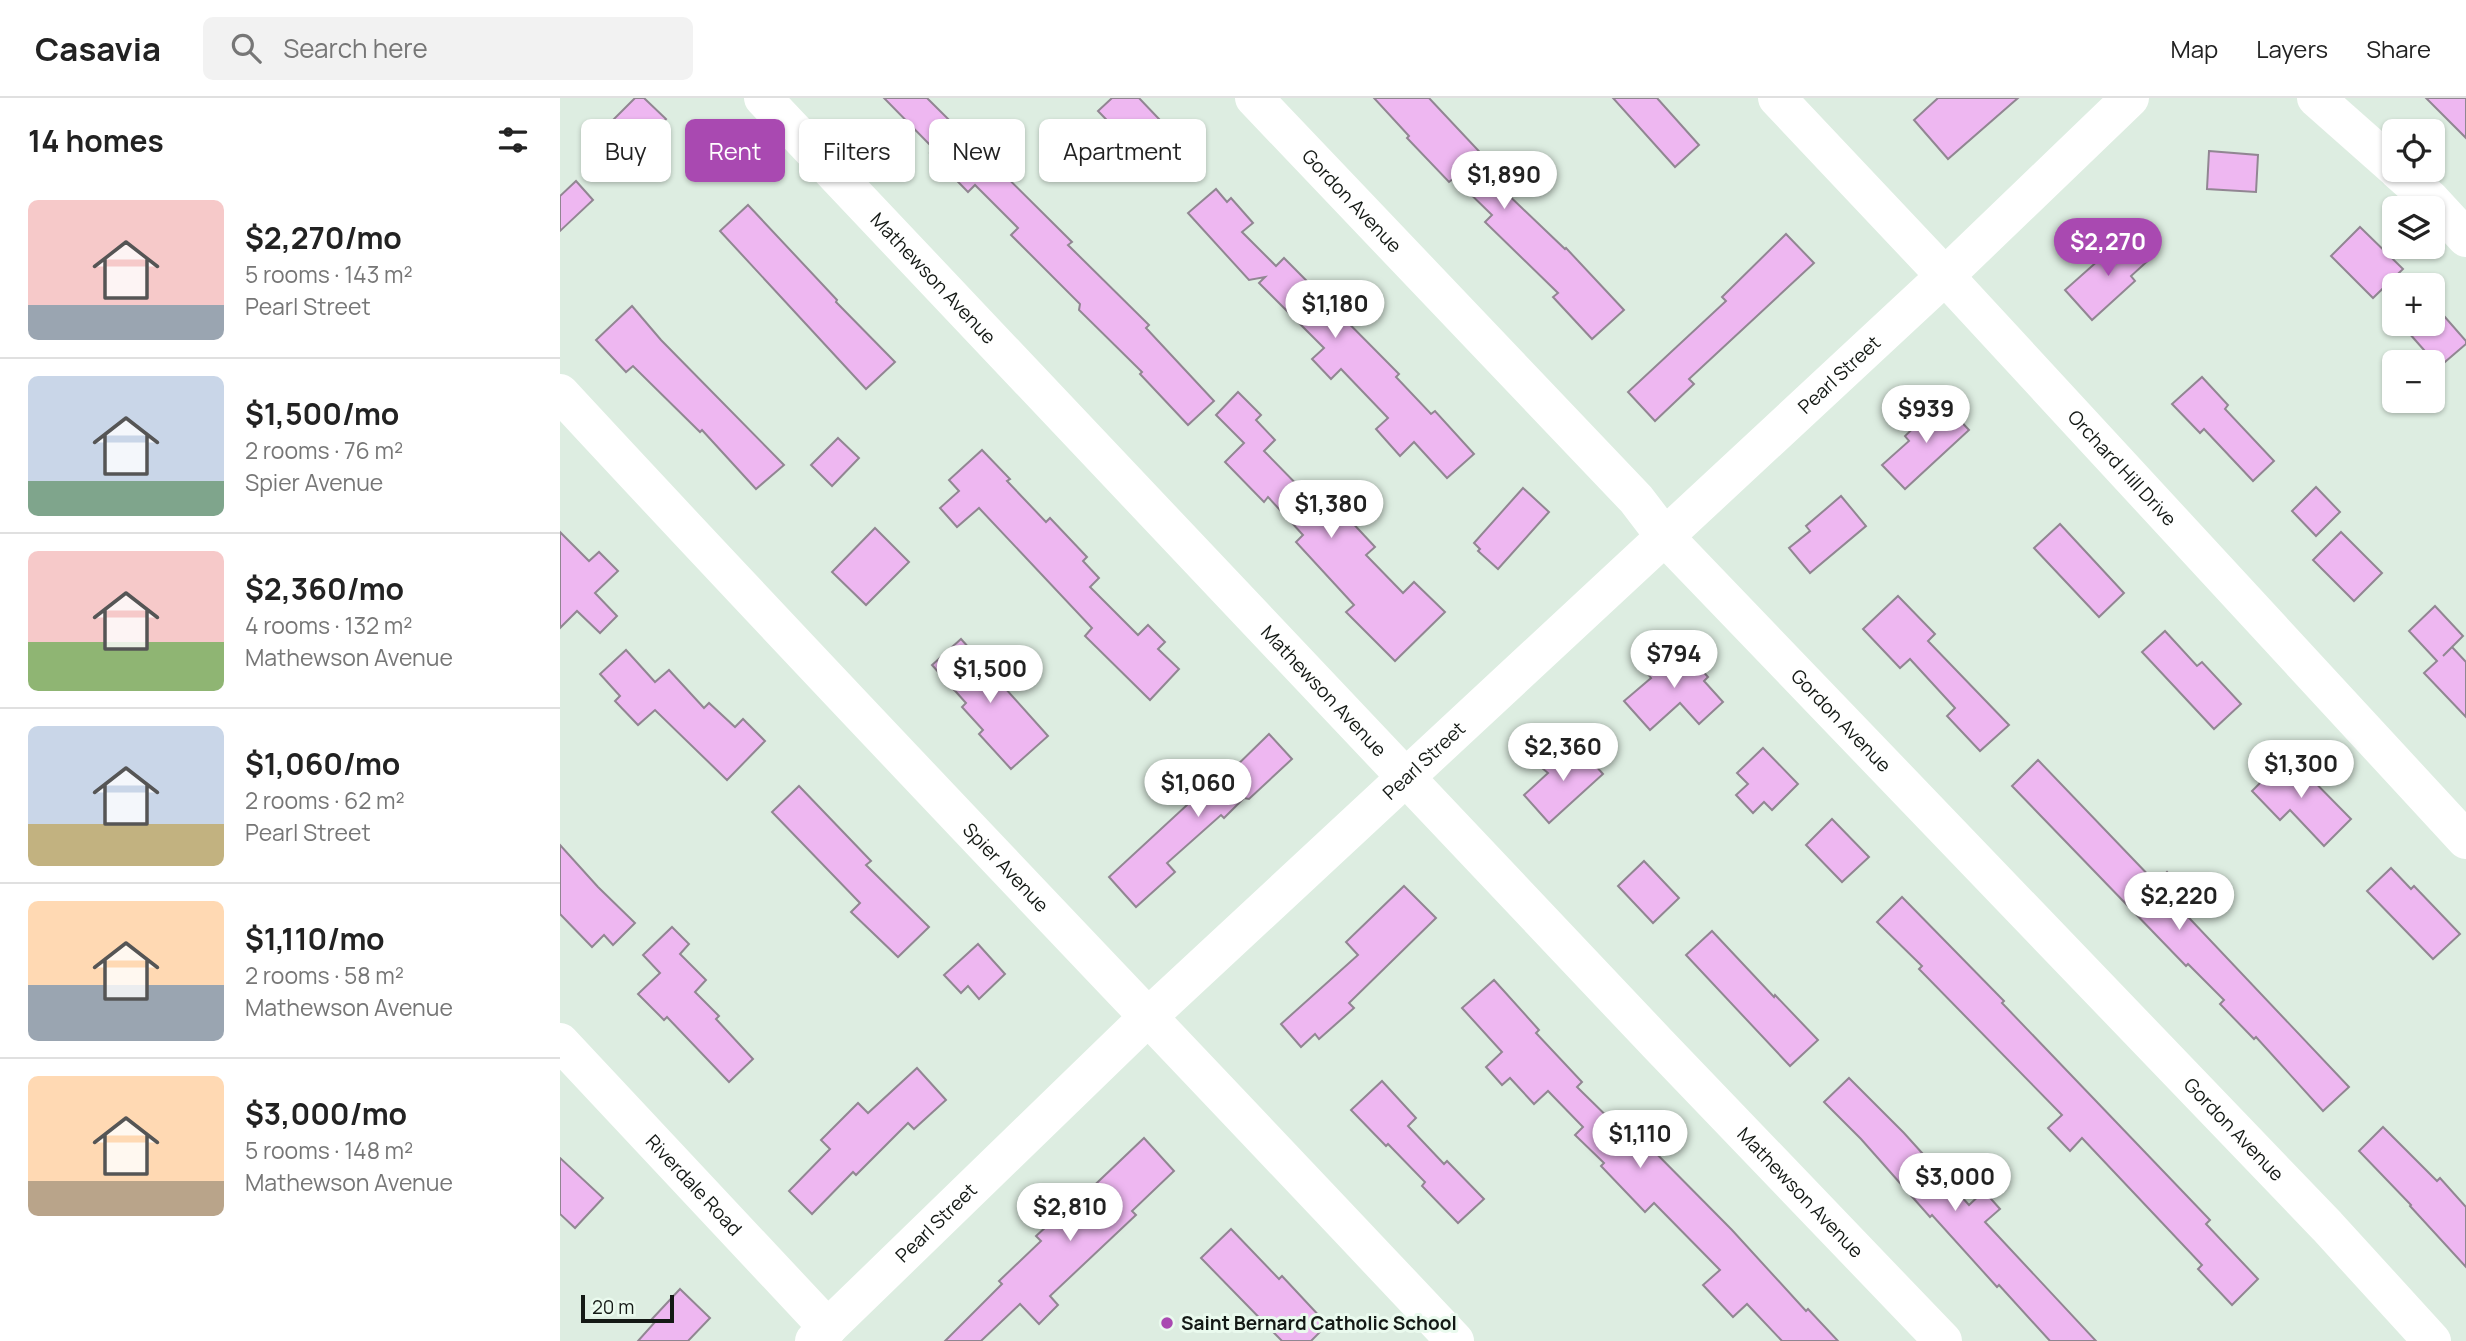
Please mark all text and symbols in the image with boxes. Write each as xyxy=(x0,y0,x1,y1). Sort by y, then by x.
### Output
search box xyxy=(203,17,693,80)
text: Casavia xyxy=(35,26,161,71)
icon: search xyxy=(227,29,265,67)
text: Search here xyxy=(283,30,428,66)
text: Map xyxy=(2171,32,2218,65)
text: Layers xyxy=(2256,32,2328,65)
text: Share xyxy=(2366,32,2431,65)
chip: Buy xyxy=(581,119,671,182)
chip: Rent xyxy=(685,119,785,182)
chip: Filters xyxy=(799,119,915,182)
chip: New xyxy=(929,119,1025,182)
chip: Apartment xyxy=(1039,119,1206,182)
map controls xyxy=(2382,119,2445,413)
button: locate xyxy=(2382,119,2445,182)
text: 14 homes xyxy=(28,120,164,161)
icon: filters xyxy=(494,121,532,159)
street label: Gordon Avenue xyxy=(1296,143,1408,258)
pin: $1,890 xyxy=(1447,152,1561,211)
text: $1,890 xyxy=(1467,158,1541,190)
button: layers xyxy=(2382,196,2445,259)
street label: Mathewson Avenue xyxy=(865,207,1002,350)
text: $2,270/mo xyxy=(245,217,402,258)
pin: $2,270 xyxy=(2051,218,2165,278)
text: $2,270 xyxy=(2070,225,2146,257)
icon: home xyxy=(84,228,168,312)
text: 5 rooms · 143 m² xyxy=(245,258,413,290)
button: + xyxy=(2382,273,2445,336)
pin: $1,180 xyxy=(1278,280,1392,340)
text: $1,180 xyxy=(1301,287,1369,319)
text: Pearl Street xyxy=(245,290,371,322)
street label: Pearl Street xyxy=(1792,330,1886,419)
button: − xyxy=(2382,350,2445,413)
pin: $939 xyxy=(1885,386,1967,445)
text: $939 xyxy=(1898,392,1954,424)
text: $1,500/mo xyxy=(245,393,399,434)
icon: home xyxy=(84,404,168,488)
street label: Orchard Hill Drive xyxy=(2062,404,2182,531)
text: 2 rooms · 76 m² xyxy=(245,434,403,466)
text: Spier Avenue xyxy=(245,466,383,498)
pin: $1,380 xyxy=(1274,480,1388,540)
text: $1,380 xyxy=(1294,487,1368,519)
text: $2,360/mo xyxy=(245,568,404,609)
icon: home xyxy=(84,579,168,663)
text: 4 rooms · 132 m² xyxy=(245,609,413,641)
street label: Mathewson Avenue xyxy=(1255,619,1392,762)
pin: $794 xyxy=(1633,630,1715,690)
text: $794 xyxy=(1646,637,1702,669)
text: Mathewson Avenue xyxy=(245,641,453,673)
pin: $1,500 xyxy=(933,646,1047,705)
text: $1,500 xyxy=(953,652,1027,684)
street label: Gordon Avenue xyxy=(1785,663,1897,778)
street label: Pearl Street xyxy=(1377,716,1471,805)
pin: $2,360 xyxy=(1506,724,1620,783)
text: $2,360 xyxy=(1524,730,1602,762)
pin: $1,300 xyxy=(2244,740,2358,800)
text: $1,060/mo xyxy=(245,743,400,784)
text: $1,300 xyxy=(2264,747,2338,779)
icon: home xyxy=(84,754,168,838)
pin: $1,060 xyxy=(1141,760,1255,819)
text: $1,060 xyxy=(1160,766,1236,798)
text: 2 rooms · 62 m² xyxy=(245,784,405,816)
text: Pearl Street xyxy=(245,816,371,848)
street label: Spier Avenue xyxy=(957,817,1055,918)
pin: $2,220 xyxy=(2122,872,2236,932)
text: $2,220 xyxy=(2140,879,2218,911)
text: $1,110/mo xyxy=(245,918,385,959)
icon: home xyxy=(84,929,168,1013)
text: 2 rooms · 58 m² xyxy=(245,959,404,991)
text: Mathewson Avenue xyxy=(245,991,453,1023)
street label: Gordon Avenue xyxy=(2178,1072,2290,1187)
text: $3,000/mo xyxy=(245,1093,407,1134)
icon: home xyxy=(84,1104,168,1188)
pin: $1,110 xyxy=(1583,1110,1697,1170)
text: $1,110 xyxy=(1608,1117,1672,1149)
street label: Mathewson Avenue xyxy=(1732,1121,1869,1263)
street label: Riverdale Road xyxy=(640,1129,748,1241)
text: 5 rooms · 148 m² xyxy=(245,1134,413,1166)
pin: $3,000 xyxy=(1898,1154,2012,1213)
text: $3,000 xyxy=(1915,1160,1995,1192)
text: Mathewson Avenue xyxy=(245,1166,453,1198)
street label: Pearl Street xyxy=(890,1177,982,1268)
pin: $2,810 xyxy=(1013,1184,1127,1243)
text: $2,810 xyxy=(1033,1190,1107,1222)
scale bar xyxy=(581,1292,674,1324)
text: 20 m xyxy=(592,1294,634,1320)
place label: Saint Bernard Catholic School xyxy=(1181,1310,1457,1336)
marker: Saint Bernard Catholic School xyxy=(1159,1315,1175,1331)

